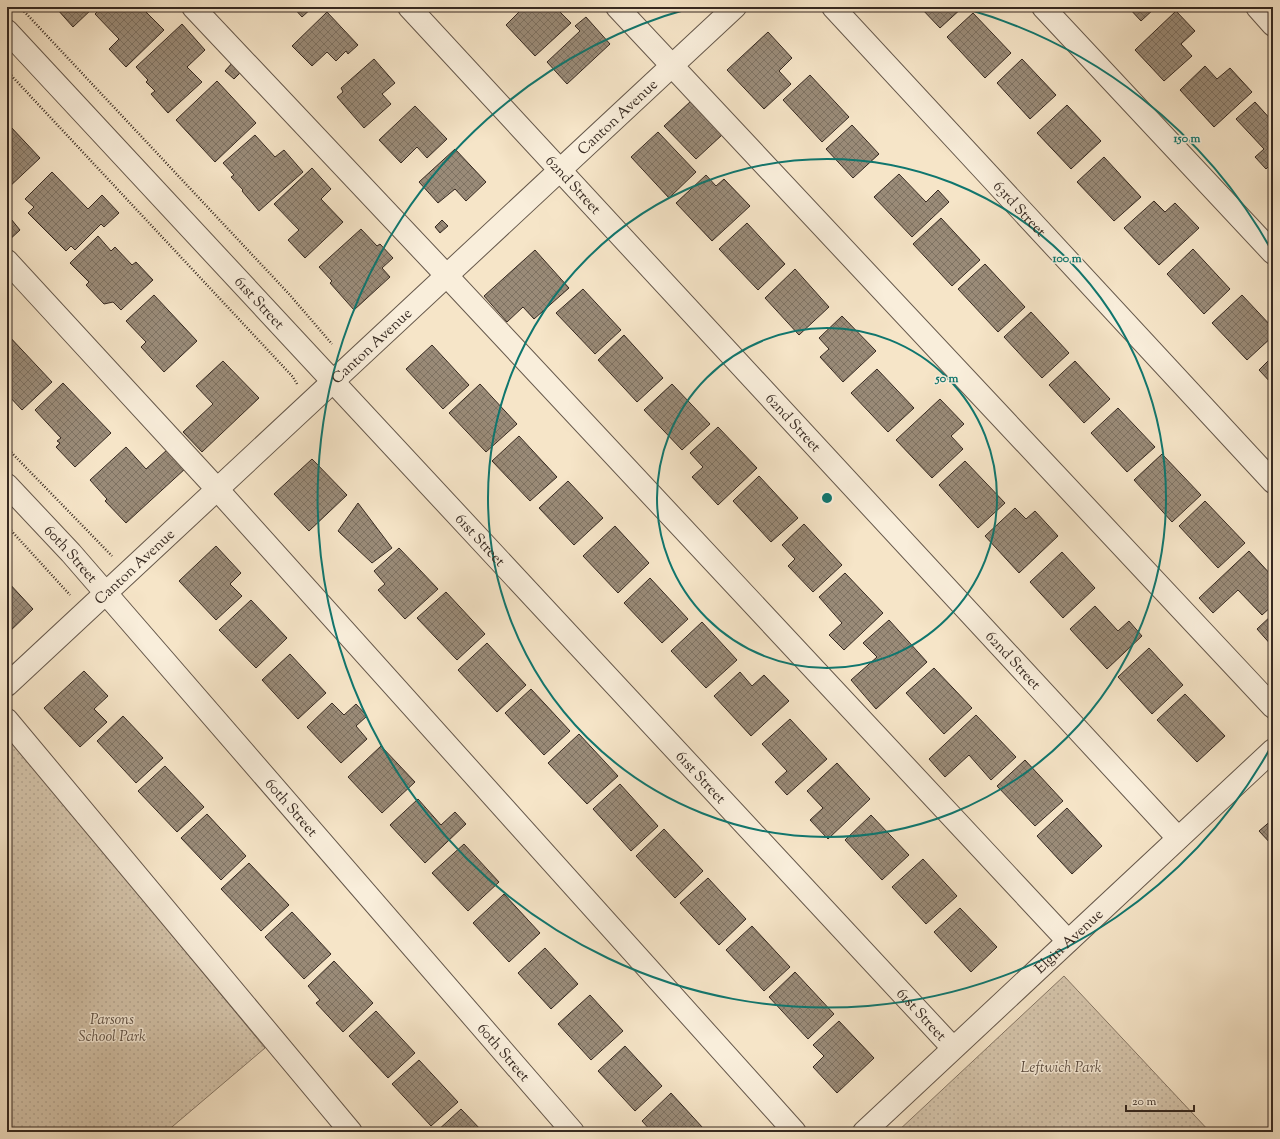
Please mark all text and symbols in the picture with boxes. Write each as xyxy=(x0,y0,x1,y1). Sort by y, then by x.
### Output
street label: Canton Avenue xyxy=(573,75,663,161)
text: 150 m xyxy=(1172,130,1201,148)
street label: 62nd Street xyxy=(540,152,605,220)
street label: 63rd Street xyxy=(987,177,1050,242)
text: 100 m xyxy=(1051,250,1082,268)
street label: 61st Street xyxy=(229,273,289,335)
street label: Canton Avenue xyxy=(328,304,417,390)
text: 50 m xyxy=(935,370,959,388)
street label: 62nd Street xyxy=(760,389,825,458)
centre of rings xyxy=(820,491,834,505)
street label: 61st Street xyxy=(449,510,509,572)
street label: 60th Street xyxy=(38,521,102,588)
street label: Canton Avenue xyxy=(90,525,180,610)
street label: 62nd Street xyxy=(980,627,1045,695)
street label: 61st Street xyxy=(670,747,730,809)
street label: 60th Street xyxy=(259,775,322,842)
street label: Elgin Avenue xyxy=(1031,905,1109,979)
street label: 61st Street xyxy=(891,984,951,1046)
park label: Parsons School Park xyxy=(78,1010,146,1048)
street label: 60th Street xyxy=(471,1019,534,1087)
park label: Leftwich Park xyxy=(1021,1058,1102,1079)
scale bar xyxy=(1126,1087,1194,1113)
text: 20 m xyxy=(1132,1093,1157,1111)

